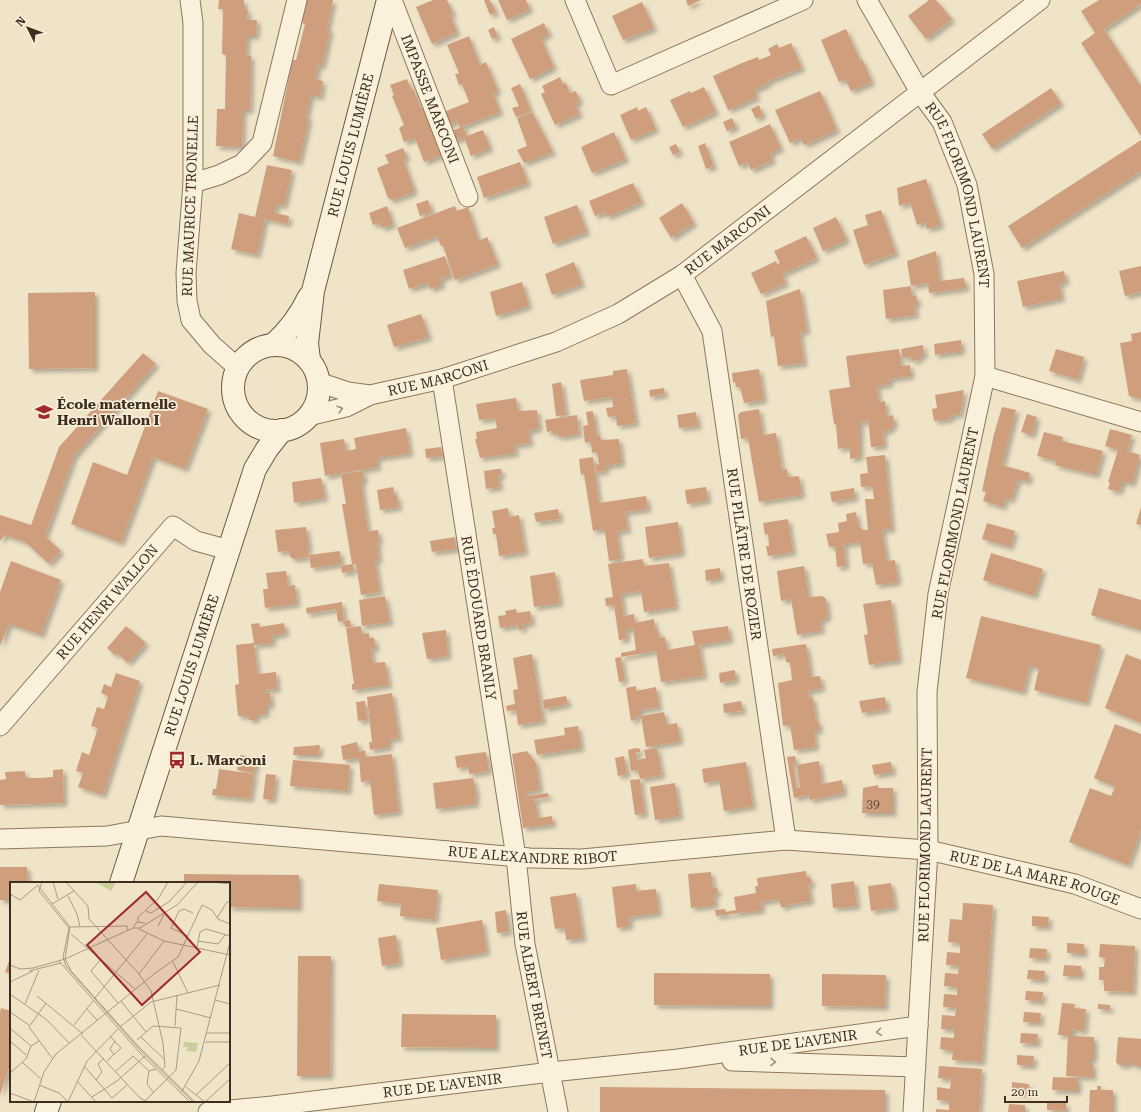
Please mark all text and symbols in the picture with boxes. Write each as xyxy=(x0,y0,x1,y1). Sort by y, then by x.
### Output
north arrow xyxy=(8,8,48,48)
text: N xyxy=(13,14,29,29)
street label: IMPASSE MARCONI xyxy=(398,32,462,166)
street label: RUE LOUIS LUMIÈRE xyxy=(324,72,377,219)
street label: RUE FLORIMOND LAURENT xyxy=(922,99,993,288)
street label: RUE MAURICE TRONELLE xyxy=(179,115,201,297)
street label: RUE MARCONI xyxy=(682,202,774,278)
street label: RUE MARCONI xyxy=(386,357,490,399)
place label: École maternelle Henri Wallon I xyxy=(57,396,176,428)
school or university icon: École maternelle Henri Wallon I xyxy=(34,402,54,422)
one-way arrow xyxy=(336,405,343,414)
street label: RUE FLORIMOND LAURENT xyxy=(929,426,981,620)
street label: RUE PILÂTRE DE ROZIER xyxy=(724,467,765,642)
street label: RUE ÉDOUARD BRANLY xyxy=(458,535,500,702)
street label: RUE HENRI WALLON xyxy=(53,541,161,663)
street label: RUE LOUIS LUMIÈRE xyxy=(161,592,222,738)
street label: RUE FLORIMOND LAURENT xyxy=(915,747,935,943)
bus stop icon: L. Marconi xyxy=(167,750,187,770)
place label: L. Marconi xyxy=(190,752,267,768)
house number: 39 xyxy=(866,797,880,811)
street label: RUE ALEXANDRE RIBOT xyxy=(447,843,618,867)
street label: RUE DE LA MARE ROUGE xyxy=(948,847,1122,908)
inset map xyxy=(10,882,230,1102)
street label: RUE ALBERT BRENET xyxy=(514,910,555,1060)
street label: RUE DE L'AVENIR xyxy=(737,1026,859,1059)
one-way arrow xyxy=(876,1027,882,1036)
one-way arrow xyxy=(770,1058,776,1066)
street label: RUE DE L'AVENIR xyxy=(382,1070,503,1100)
scale bar xyxy=(1005,1078,1067,1104)
text: 20 m xyxy=(1011,1085,1038,1099)

